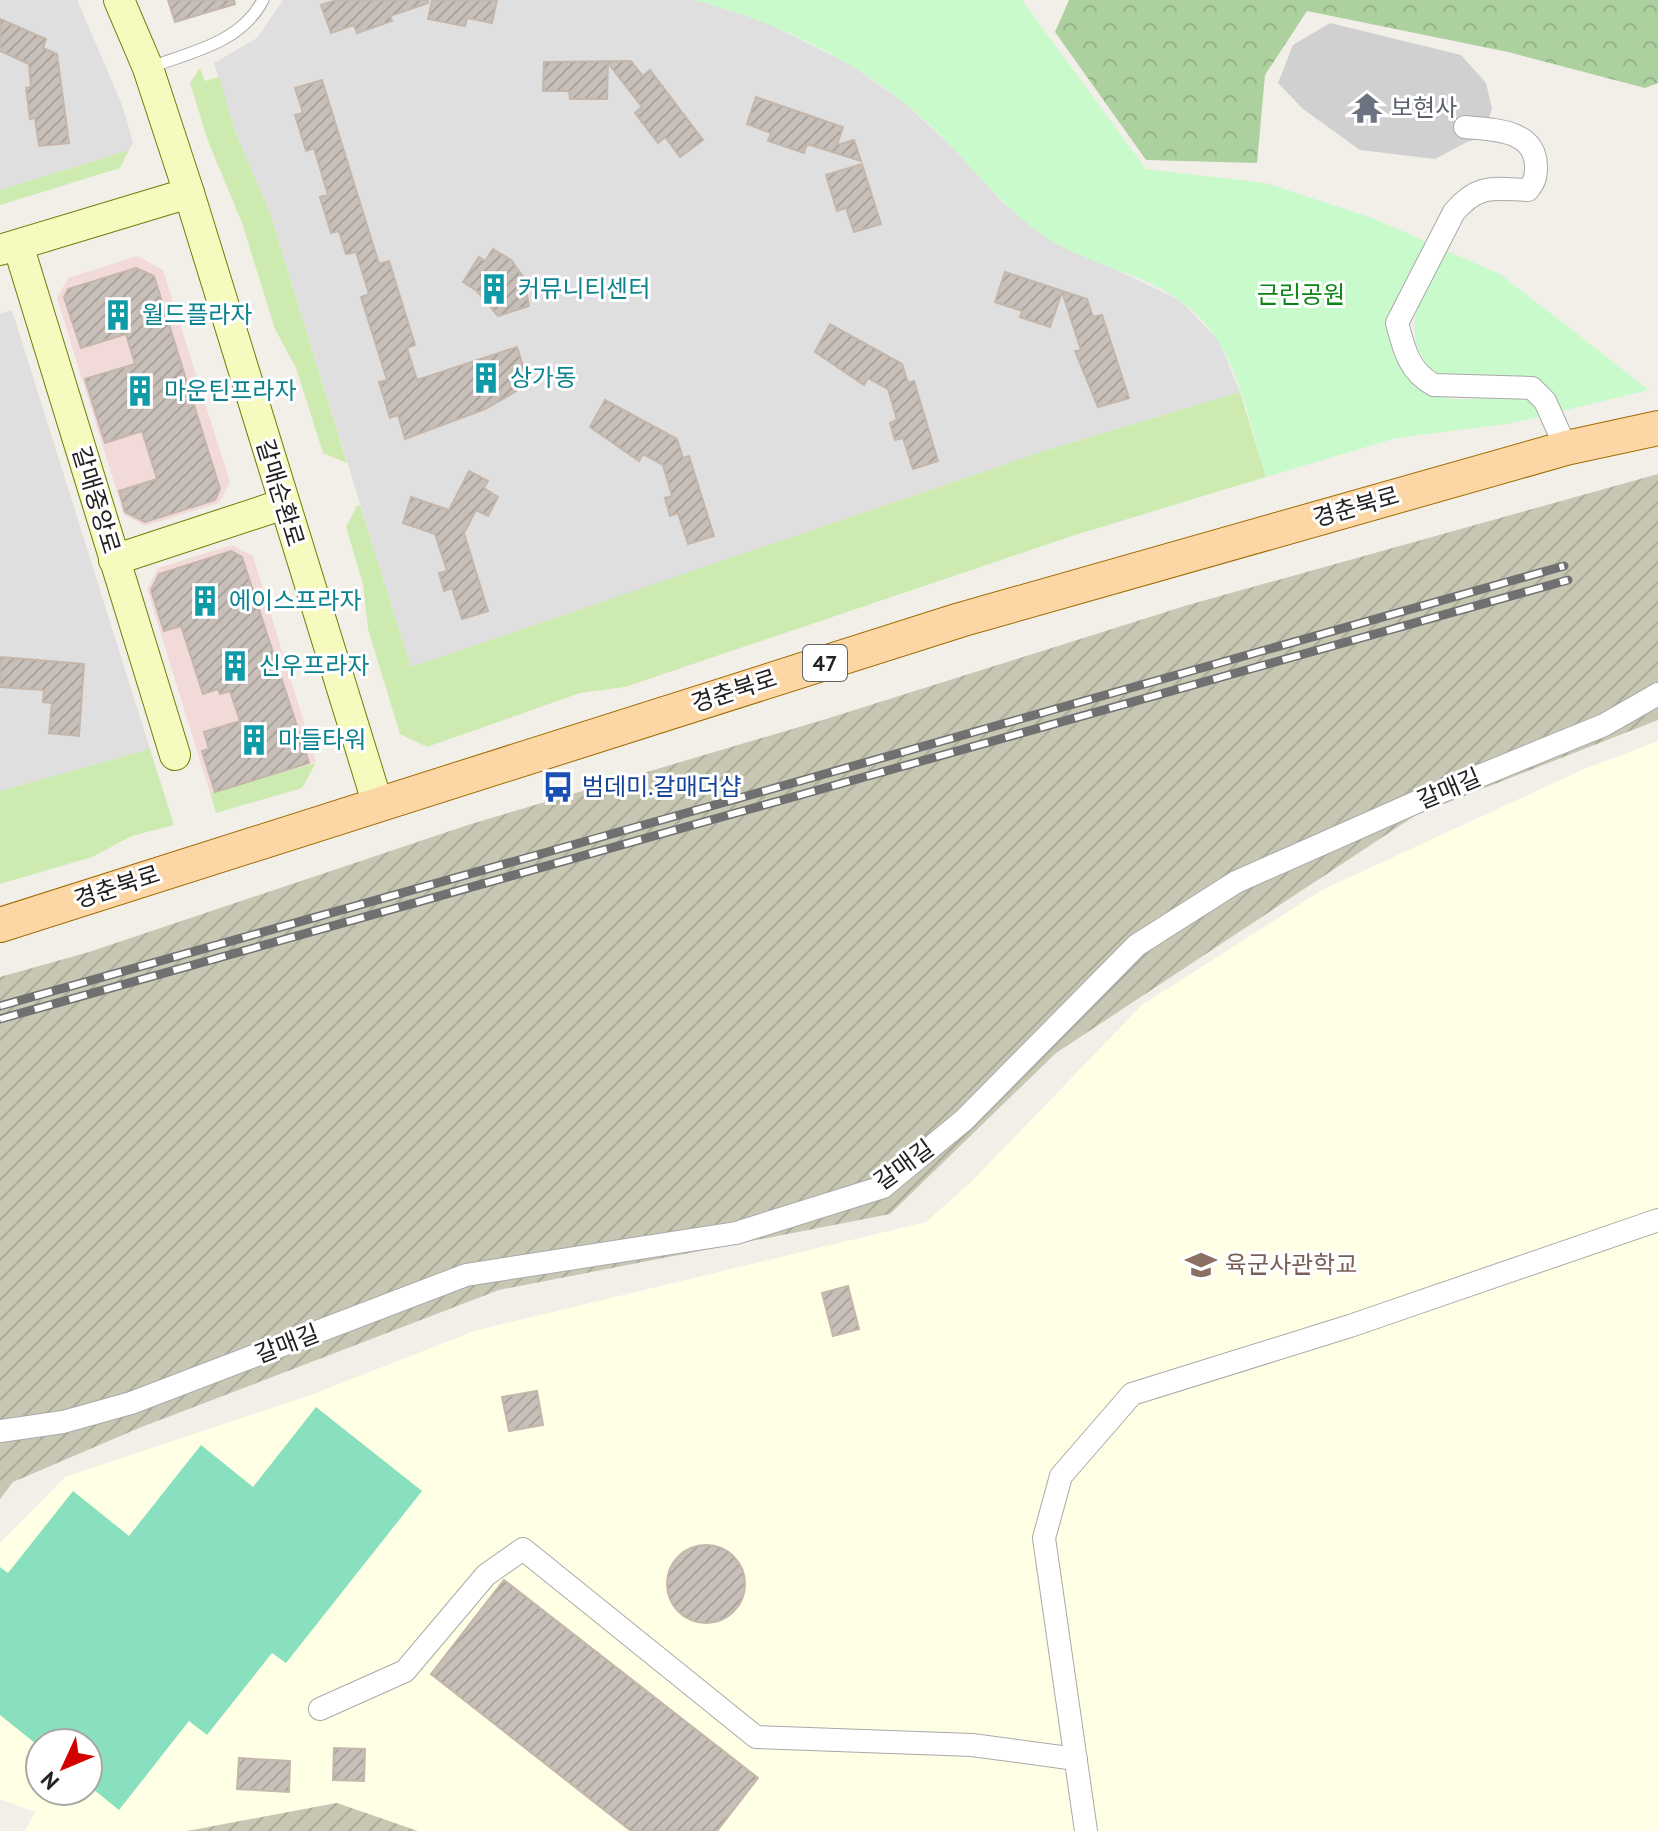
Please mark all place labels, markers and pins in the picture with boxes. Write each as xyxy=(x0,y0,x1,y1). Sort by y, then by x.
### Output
temple icon: 보현사 xyxy=(1350,91,1384,125)
place label: 보현사 xyxy=(1391,92,1457,123)
building icon: 커뮤니티센터 xyxy=(477,272,511,306)
place label: 커뮤니티센터 xyxy=(518,273,650,304)
building icon: 월드플라자 xyxy=(101,298,135,332)
place label: 월드플라자 xyxy=(142,299,252,330)
building icon: 상가동 xyxy=(469,361,503,395)
place label: 상가동 xyxy=(510,362,576,393)
building icon: 마운틴프라자 xyxy=(123,374,157,408)
place label: 마운틴프라자 xyxy=(164,375,296,406)
building icon: 에이스프라자 xyxy=(188,584,222,618)
place label: 에이스프라자 xyxy=(229,585,361,616)
building icon: 신우프라자 xyxy=(218,649,252,683)
place label: 신우프라자 xyxy=(259,650,369,681)
building icon: 마들타워 xyxy=(237,723,271,757)
place label: 마들타워 xyxy=(278,724,366,755)
bus stop icon: 범데미.갈매더샵 xyxy=(541,770,575,804)
place label: 범데미.갈매더샵 xyxy=(582,771,742,802)
school or university icon: 육군사관학교 xyxy=(1184,1248,1218,1282)
place label: 육군사관학교 xyxy=(1225,1249,1357,1280)

